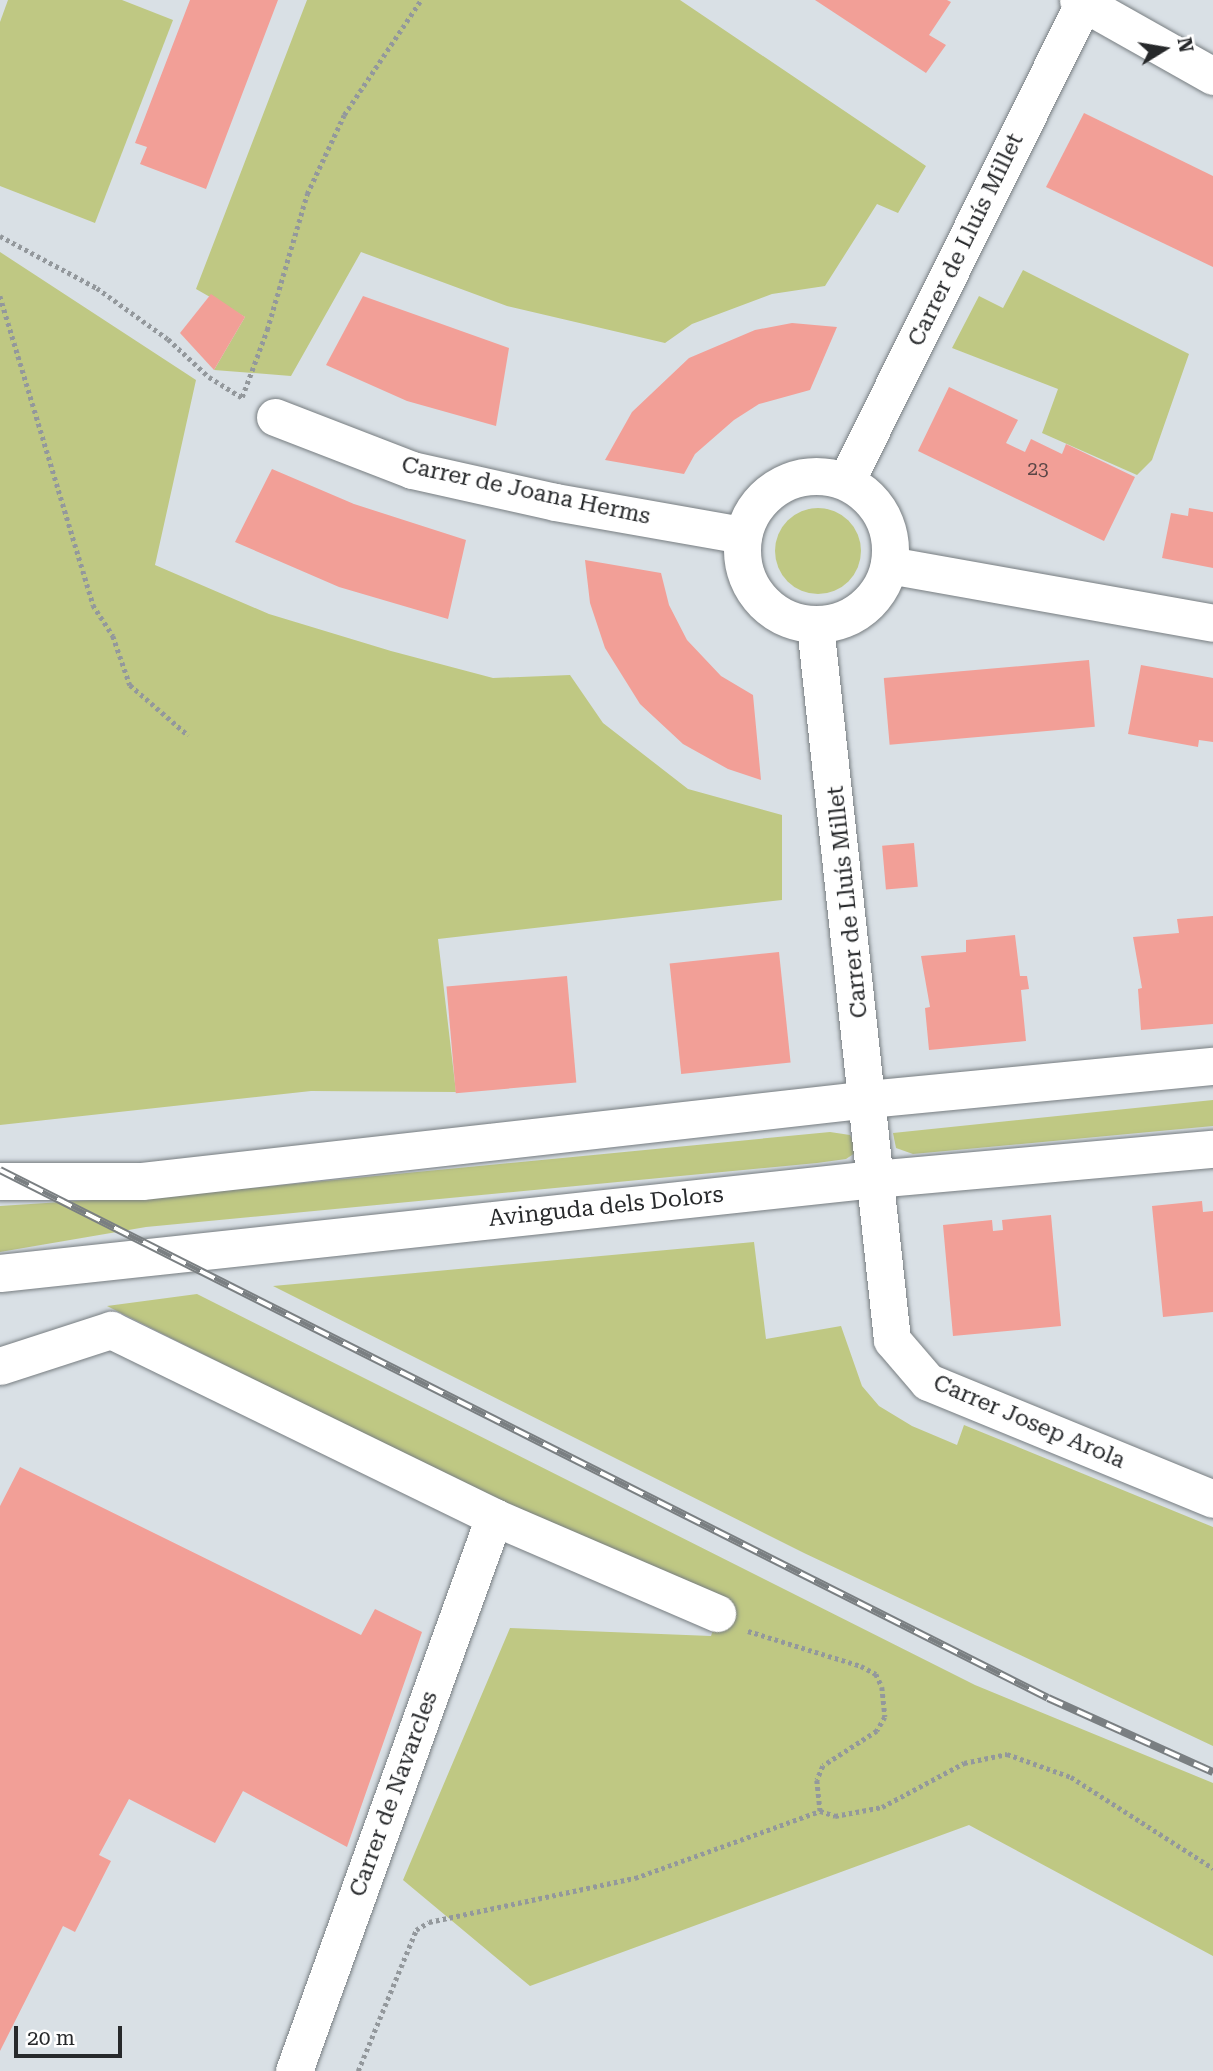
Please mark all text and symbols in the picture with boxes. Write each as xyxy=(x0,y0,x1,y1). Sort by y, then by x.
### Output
north arrow xyxy=(1129,14,1199,84)
text: N xyxy=(1172,36,1198,54)
street label: Carrer de Lluís Millet xyxy=(902,129,1030,351)
street label: Carrer de Joana Herms xyxy=(399,451,653,531)
house number: 23 xyxy=(1027,458,1049,480)
street label: Carrer de Lluís Millet xyxy=(822,785,874,1019)
street label: Avinguda dels Dolors xyxy=(487,1181,725,1233)
street label: Carrer Josep Arola xyxy=(929,1369,1129,1475)
street label: Carrer de Navarcles xyxy=(344,1687,444,1901)
scale bar xyxy=(18,2011,126,2056)
text: 20 m xyxy=(27,2026,75,2050)

